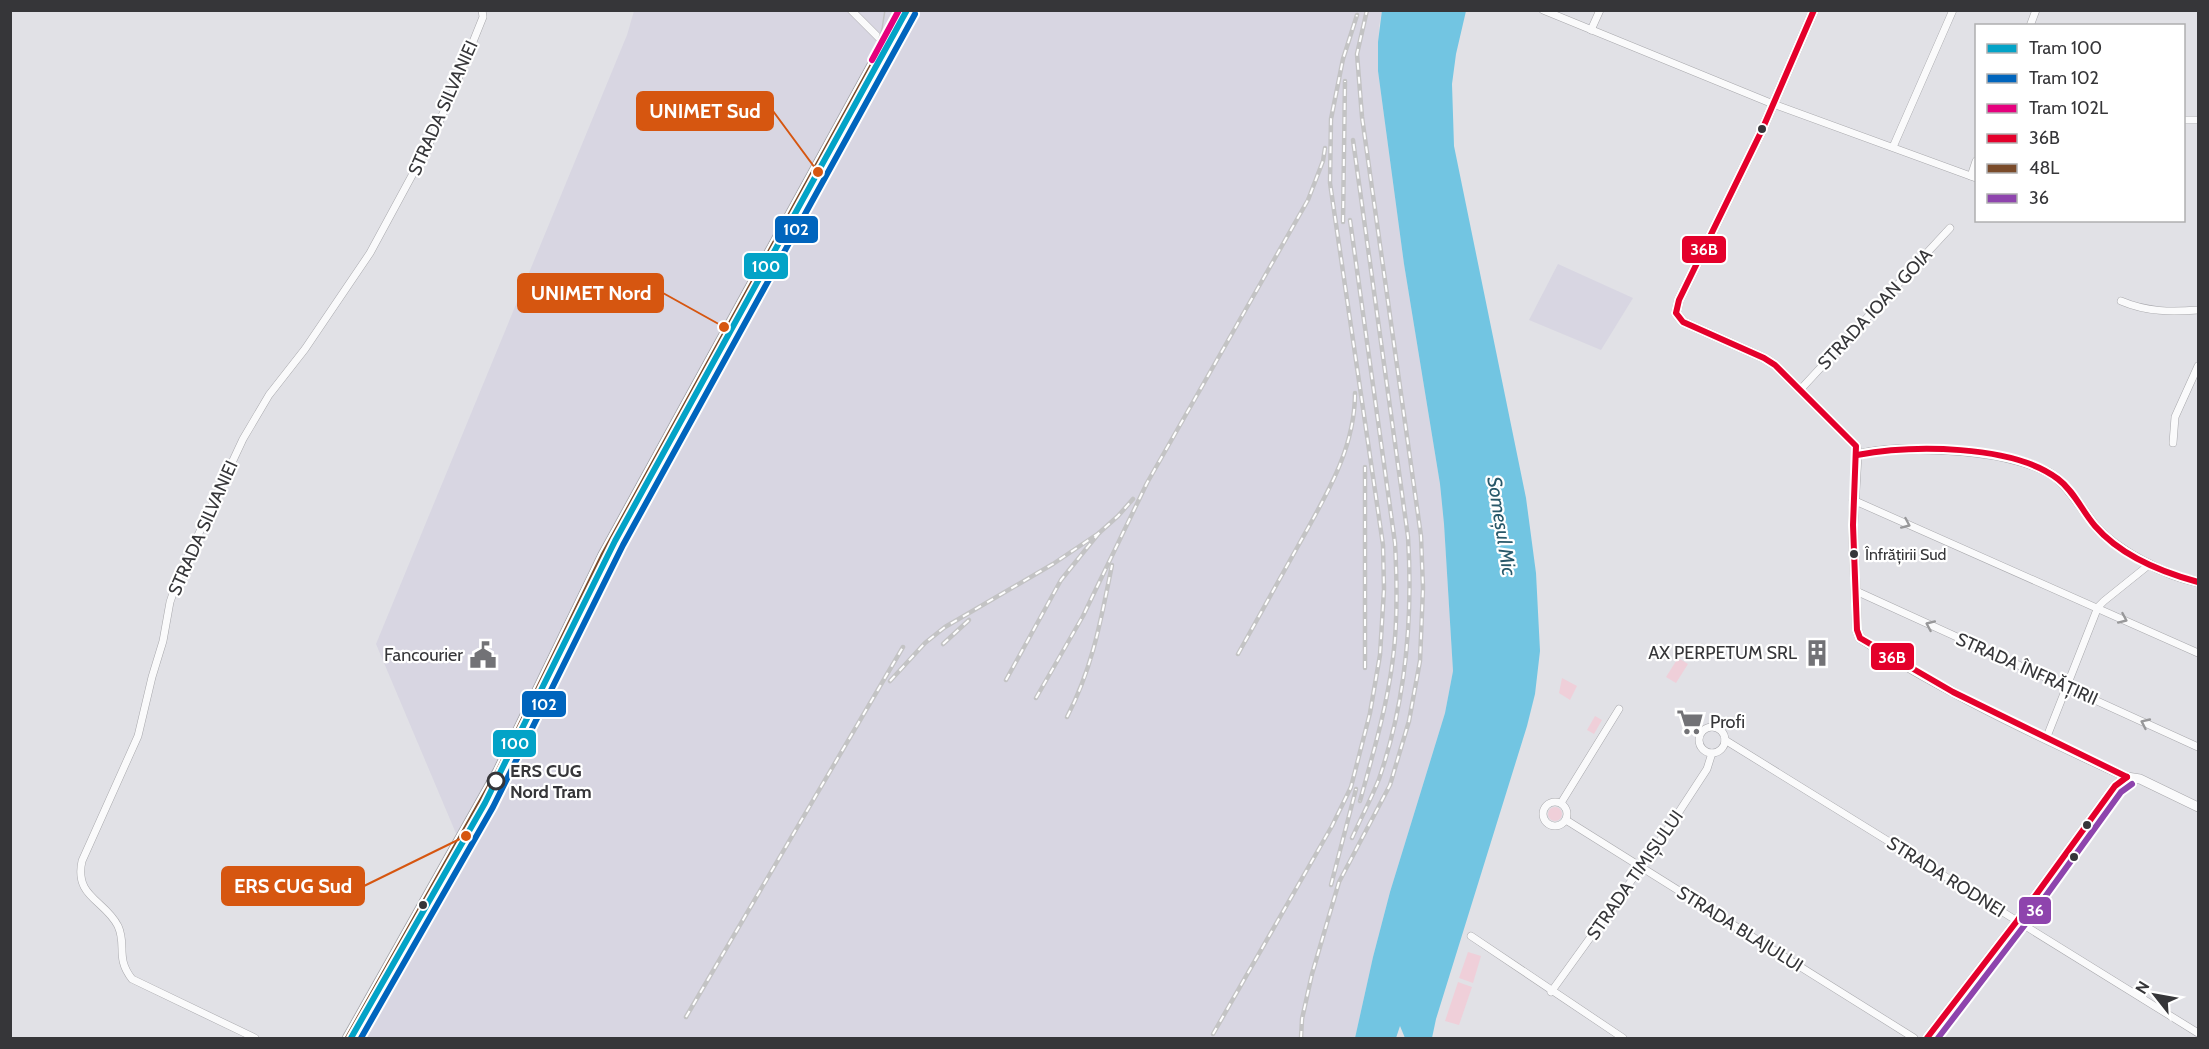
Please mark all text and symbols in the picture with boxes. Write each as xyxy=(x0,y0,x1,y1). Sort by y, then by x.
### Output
legend xyxy=(1975,24,2185,222)
street label: STRADA SILVANIEI xyxy=(403,37,483,179)
text: Tram 100 xyxy=(2029,37,2102,59)
text: Tram 102 xyxy=(2029,67,2099,89)
callout: UNIMET Sud xyxy=(637,92,773,130)
text: Tram 102L xyxy=(2029,97,2108,119)
text: UNIMET Sud xyxy=(649,99,761,123)
unlabelled marker xyxy=(1756,123,1768,135)
text: 36B xyxy=(2029,127,2060,149)
text: 48L xyxy=(2029,157,2059,179)
text: 36 xyxy=(2029,187,2049,209)
line badge: 102 xyxy=(774,215,819,244)
text: 102 xyxy=(783,220,809,239)
line badge: 36B xyxy=(1681,235,1727,264)
text: 36B xyxy=(1690,240,1718,259)
street label: STRADA IOAN GOIA xyxy=(1813,244,1937,374)
line badge: 100 xyxy=(743,252,789,280)
text: 100 xyxy=(752,257,780,276)
callout: UNIMET Nord xyxy=(518,274,663,312)
text: UNIMET Nord xyxy=(531,281,651,305)
street label: STRADA SILVANIEI xyxy=(163,457,243,599)
water label: Someșul Mic xyxy=(1482,475,1522,578)
one-way arrow xyxy=(1900,517,1911,529)
place label: Înfrățirii Sud xyxy=(1865,545,1946,565)
marker: Înfrățirii Sud xyxy=(1848,548,1860,560)
one-way arrow xyxy=(2117,612,2128,624)
one-way arrow xyxy=(1925,620,1936,632)
street label: STRADA ÎNFRĂȚIRII xyxy=(1952,628,2101,711)
building icon: AX PERPETUM SRL xyxy=(1802,638,1832,668)
public building icon: Fancourier xyxy=(468,640,498,670)
place label: AX PERPETUM SRL xyxy=(1648,642,1797,664)
line badge: 36B xyxy=(1870,642,1915,671)
place label: Fancourier xyxy=(384,644,463,666)
text: 36B xyxy=(1878,648,1906,667)
line badge: 102 xyxy=(521,690,567,718)
text: 102 xyxy=(531,695,557,714)
supermarket icon: Profi xyxy=(1675,707,1705,737)
place label: Profi xyxy=(1710,711,1745,733)
one-way arrow xyxy=(2141,718,2152,730)
line badge: 100 xyxy=(492,729,537,758)
text: 100 xyxy=(501,734,529,753)
place label: ERS CUG Nord Tram xyxy=(510,760,592,803)
marker: ERS CUG Nord Tram xyxy=(487,772,505,790)
street label: STRADA TIMIȘULUI xyxy=(1582,806,1688,944)
unlabelled marker xyxy=(2081,819,2093,831)
street label: STRADA RODNEI xyxy=(1883,832,2009,922)
unlabelled marker xyxy=(2068,851,2080,863)
callout: ERS CUG Sud xyxy=(222,867,364,905)
text: ERS CUG Sud xyxy=(234,874,352,898)
street label: STRADA BLAJULUI xyxy=(1673,881,1807,977)
line badge: 36 xyxy=(2018,896,2052,925)
unlabelled marker xyxy=(417,899,429,911)
text: 36 xyxy=(2026,901,2044,920)
north arrow xyxy=(2125,965,2185,1025)
text: N xyxy=(2132,978,2154,997)

